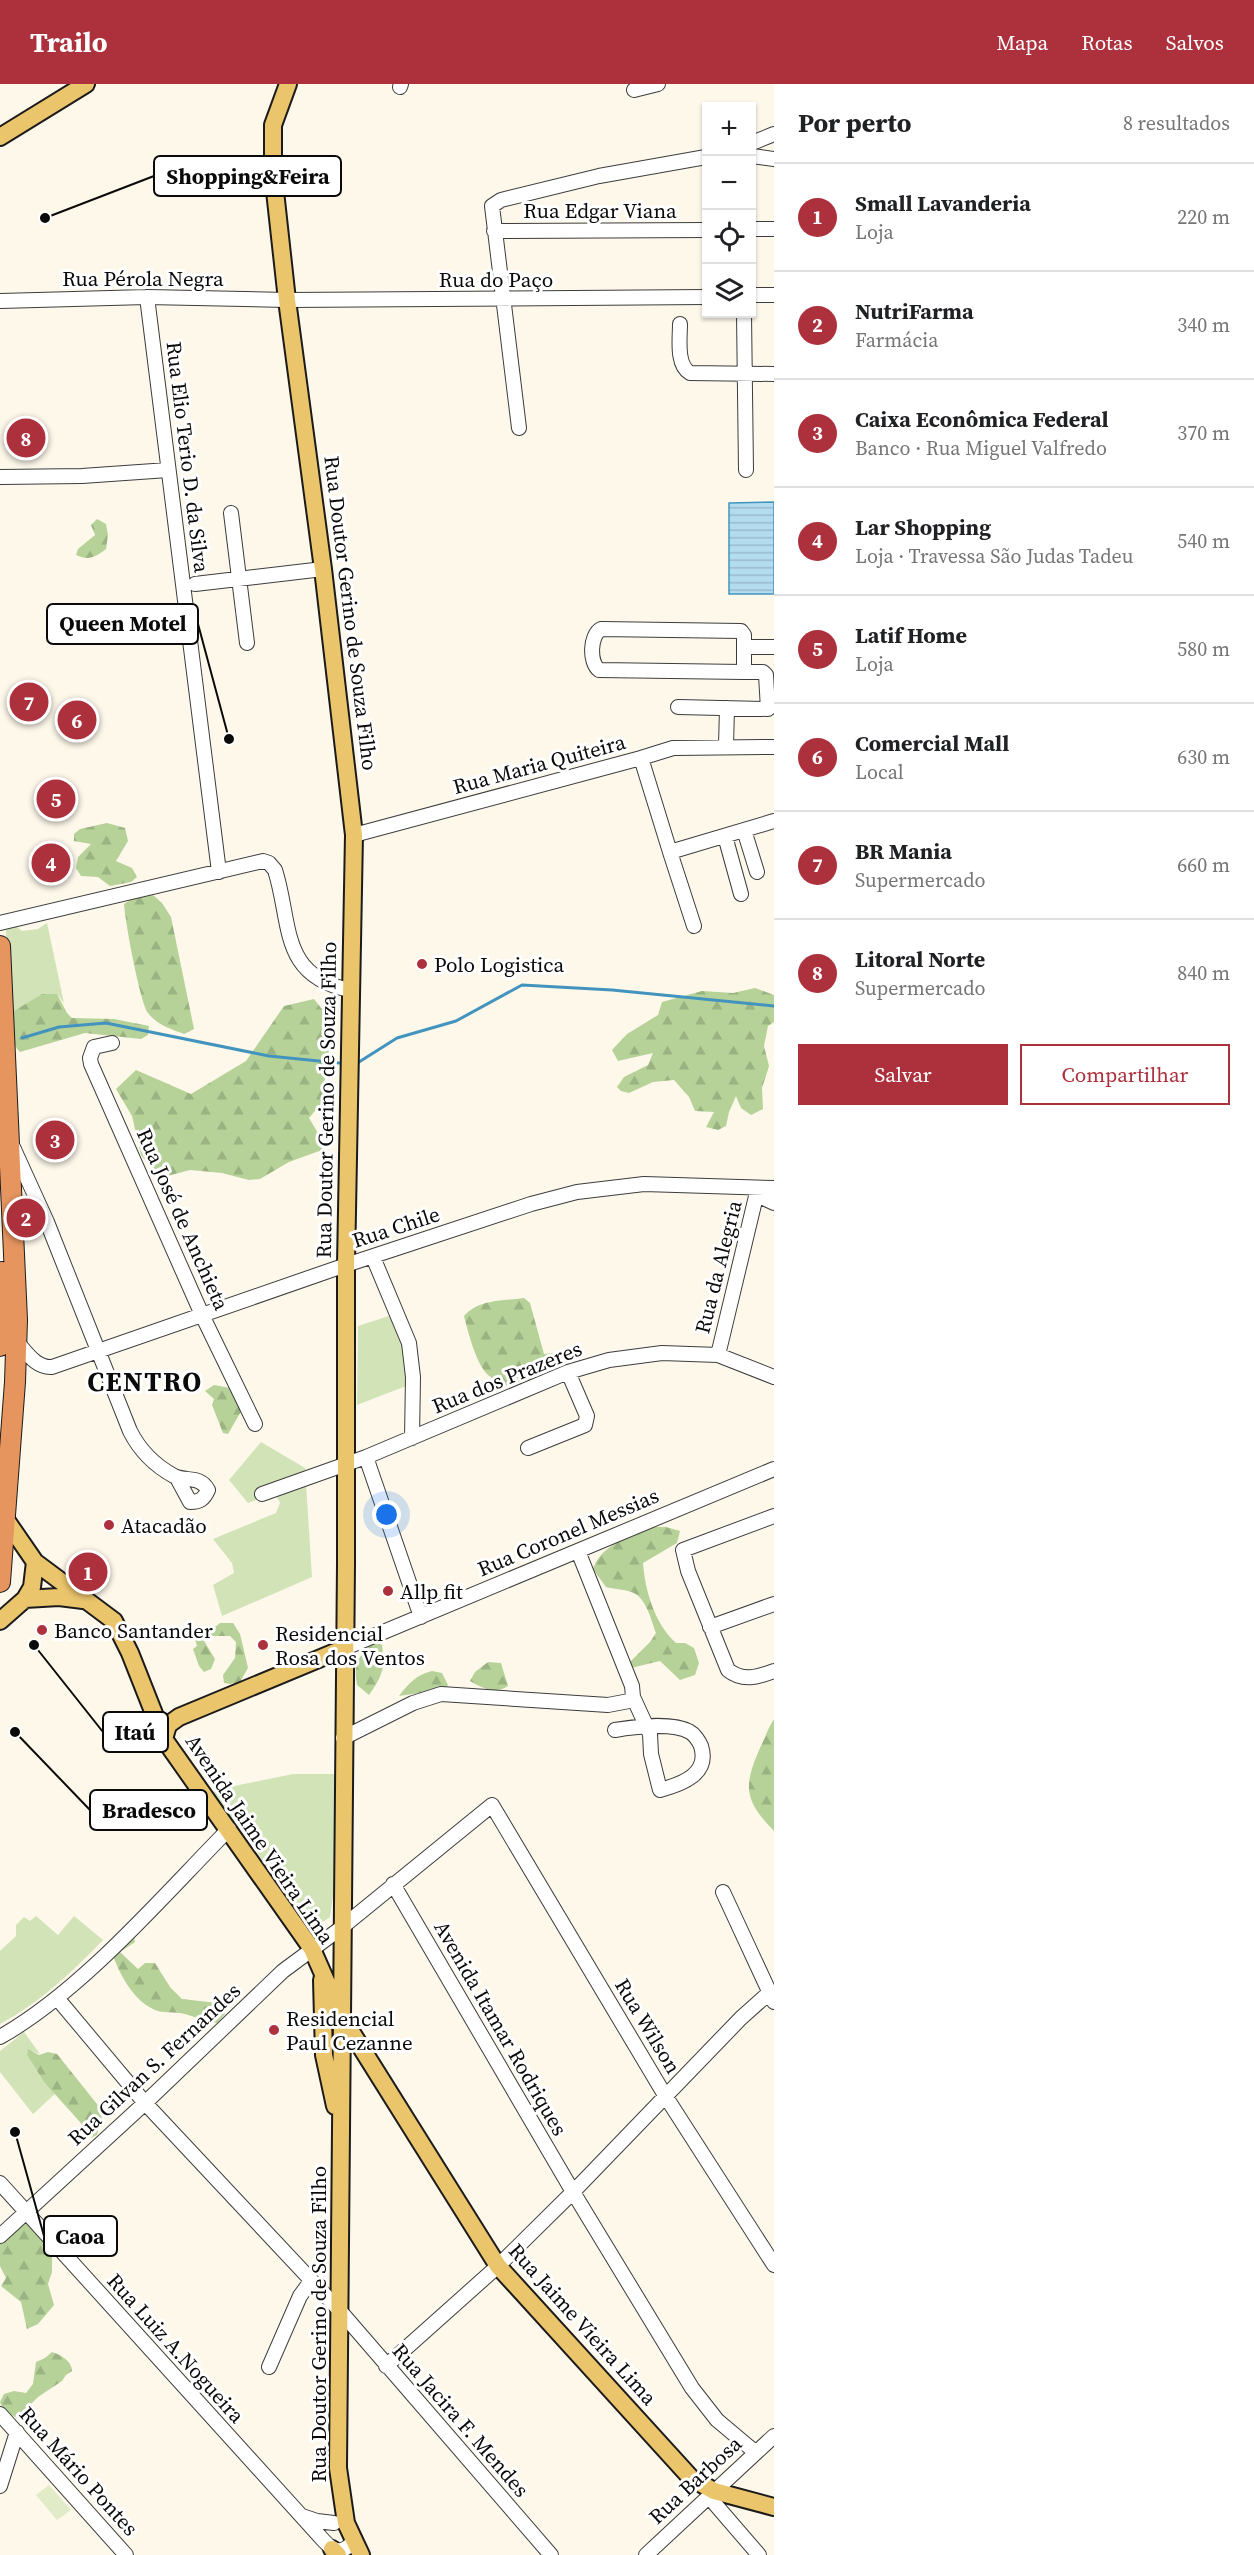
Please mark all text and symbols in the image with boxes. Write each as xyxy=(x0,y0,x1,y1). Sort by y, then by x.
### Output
text: Trailo xyxy=(30,23,108,61)
text: Mapa xyxy=(997,28,1048,57)
text: Rotas xyxy=(1081,28,1133,57)
text: Salvos xyxy=(1166,28,1224,57)
map controls xyxy=(702,102,756,318)
button: + xyxy=(702,102,756,156)
text: Por perto xyxy=(798,105,912,141)
text: 8 resultados xyxy=(1123,109,1230,137)
callout: Shopping&Feira xyxy=(154,156,341,196)
button: − xyxy=(702,156,756,210)
text: Shopping&Feira xyxy=(166,161,330,191)
text: Small Lavanderia xyxy=(855,188,1031,218)
street label: Rua Edgar Viana xyxy=(523,196,677,225)
text: 1 xyxy=(812,203,823,231)
text: 220 m xyxy=(1177,203,1230,231)
button: locate xyxy=(702,210,756,264)
text: Loja xyxy=(855,218,894,246)
street label: Rua Pérola Negra xyxy=(62,264,224,293)
button: layers xyxy=(702,264,756,318)
street label: Rua do Paço xyxy=(439,265,553,294)
text: NutriFarma xyxy=(855,296,974,326)
text: 2 xyxy=(812,311,823,339)
text: 340 m xyxy=(1177,311,1230,339)
text: Farmácia xyxy=(855,326,938,354)
street label: Rua Elio Terio D. da Silva xyxy=(159,340,217,574)
text: Caixa Econômica Federal xyxy=(855,404,1109,434)
pin: 8 xyxy=(6,416,46,460)
text: 3 xyxy=(812,419,823,447)
text: 370 m xyxy=(1177,419,1230,447)
text: Banco · Rua Miguel Valfredo xyxy=(855,434,1107,462)
street label: Rua Doutor Gerino de Souza Filho xyxy=(317,454,385,772)
text: Lar Shopping xyxy=(855,512,991,542)
text: 4 xyxy=(812,527,823,555)
text: 540 m xyxy=(1177,527,1230,555)
text: Loja · Travessa São Judas Tadeu xyxy=(855,542,1133,570)
callout: Queen Motel xyxy=(47,604,198,644)
text: Queen Motel xyxy=(59,608,187,638)
text: Latif Home xyxy=(855,620,967,650)
text: 5 xyxy=(812,635,823,663)
text: 580 m xyxy=(1177,635,1230,663)
text: Loja xyxy=(855,650,894,678)
pin: 7 xyxy=(9,680,48,724)
pin: 6 xyxy=(58,698,97,742)
street label: Rua Maria Quiteira xyxy=(449,727,629,801)
text: Comercial Mall xyxy=(855,728,1009,758)
text: 6 xyxy=(812,743,823,771)
text: 630 m xyxy=(1177,743,1230,771)
text: Local xyxy=(855,758,904,786)
pin: 5 xyxy=(36,776,76,822)
text: BR Mania xyxy=(855,836,952,866)
pin: 4 xyxy=(32,840,70,886)
text: 7 xyxy=(812,851,823,879)
text: 660 m xyxy=(1177,851,1230,879)
text: Supermercado xyxy=(855,866,986,894)
street label: Rua Doutor Gerino de Souza Filho xyxy=(309,941,343,1259)
text: Litoral Norte xyxy=(855,944,985,974)
place label: Polo Logistica xyxy=(434,950,565,979)
marker: Polo Logistica xyxy=(415,957,429,971)
text: 8 xyxy=(812,959,823,987)
text: 840 m xyxy=(1177,959,1230,987)
text: Supermercado xyxy=(855,974,986,1002)
button: Salvar xyxy=(798,1044,1008,1105)
button: Compartilhar xyxy=(1020,1044,1230,1105)
pin: 3 xyxy=(36,1118,74,1162)
street label: Rua José de Anchieta xyxy=(130,1123,236,1315)
pin: 2 xyxy=(6,1196,46,1240)
street label: Rua da Alegria xyxy=(687,1197,749,1337)
street label: Rua Chile xyxy=(349,1199,443,1255)
street label: Rua dos Prazeres xyxy=(428,1334,586,1420)
district label: CENTRO xyxy=(87,1363,203,1400)
street label: Rua Coronel Messias xyxy=(473,1481,663,1583)
your location xyxy=(372,1500,401,1529)
place label: Atacadão xyxy=(121,1511,207,1540)
marker: Atacadão xyxy=(102,1518,116,1532)
pin: 1 xyxy=(68,1550,107,1594)
place label: Allp fit xyxy=(400,1577,463,1606)
marker: Allp fit xyxy=(381,1584,395,1598)
place label: Banco Santander xyxy=(54,1616,213,1645)
place label: Residencial Rosa dos Ventos xyxy=(275,1619,425,1672)
marker: Banco Santander xyxy=(35,1623,49,1637)
marker: Residencial Rosa dos Ventos xyxy=(256,1638,270,1652)
callout: Itaú xyxy=(103,1712,168,1752)
text: Itaú xyxy=(115,1717,155,1747)
street label: Avenida Jaime Vieira Lima xyxy=(179,1728,341,1950)
callout: Bradesco xyxy=(90,1790,207,1830)
text: Bradesco xyxy=(102,1795,196,1825)
street label: Avenida Itamar Rodriques xyxy=(428,1915,574,2141)
street label: Rua Wilson xyxy=(608,1973,688,2079)
street label: Rua Gilvan S. Fernandes xyxy=(61,1976,247,2152)
place label: Residencial Paul Cezanne xyxy=(286,2004,413,2057)
marker: Residencial Paul Cezanne xyxy=(267,2023,281,2037)
street label: Rua Doutor Gerino de Souza Filho xyxy=(304,2166,333,2482)
callout: Caoa xyxy=(44,2216,117,2256)
text: Caoa xyxy=(55,2221,105,2251)
street label: Rua Jaime Vieira Lima xyxy=(502,2237,664,2412)
street label: Rua Luiz A.Nogueira xyxy=(101,2267,251,2429)
street label: Rua Jacira F. Mendes xyxy=(386,2337,536,2503)
street label: Rua Mário Pontes xyxy=(13,2400,145,2542)
street label: Rua Barbosa xyxy=(642,2429,748,2531)

